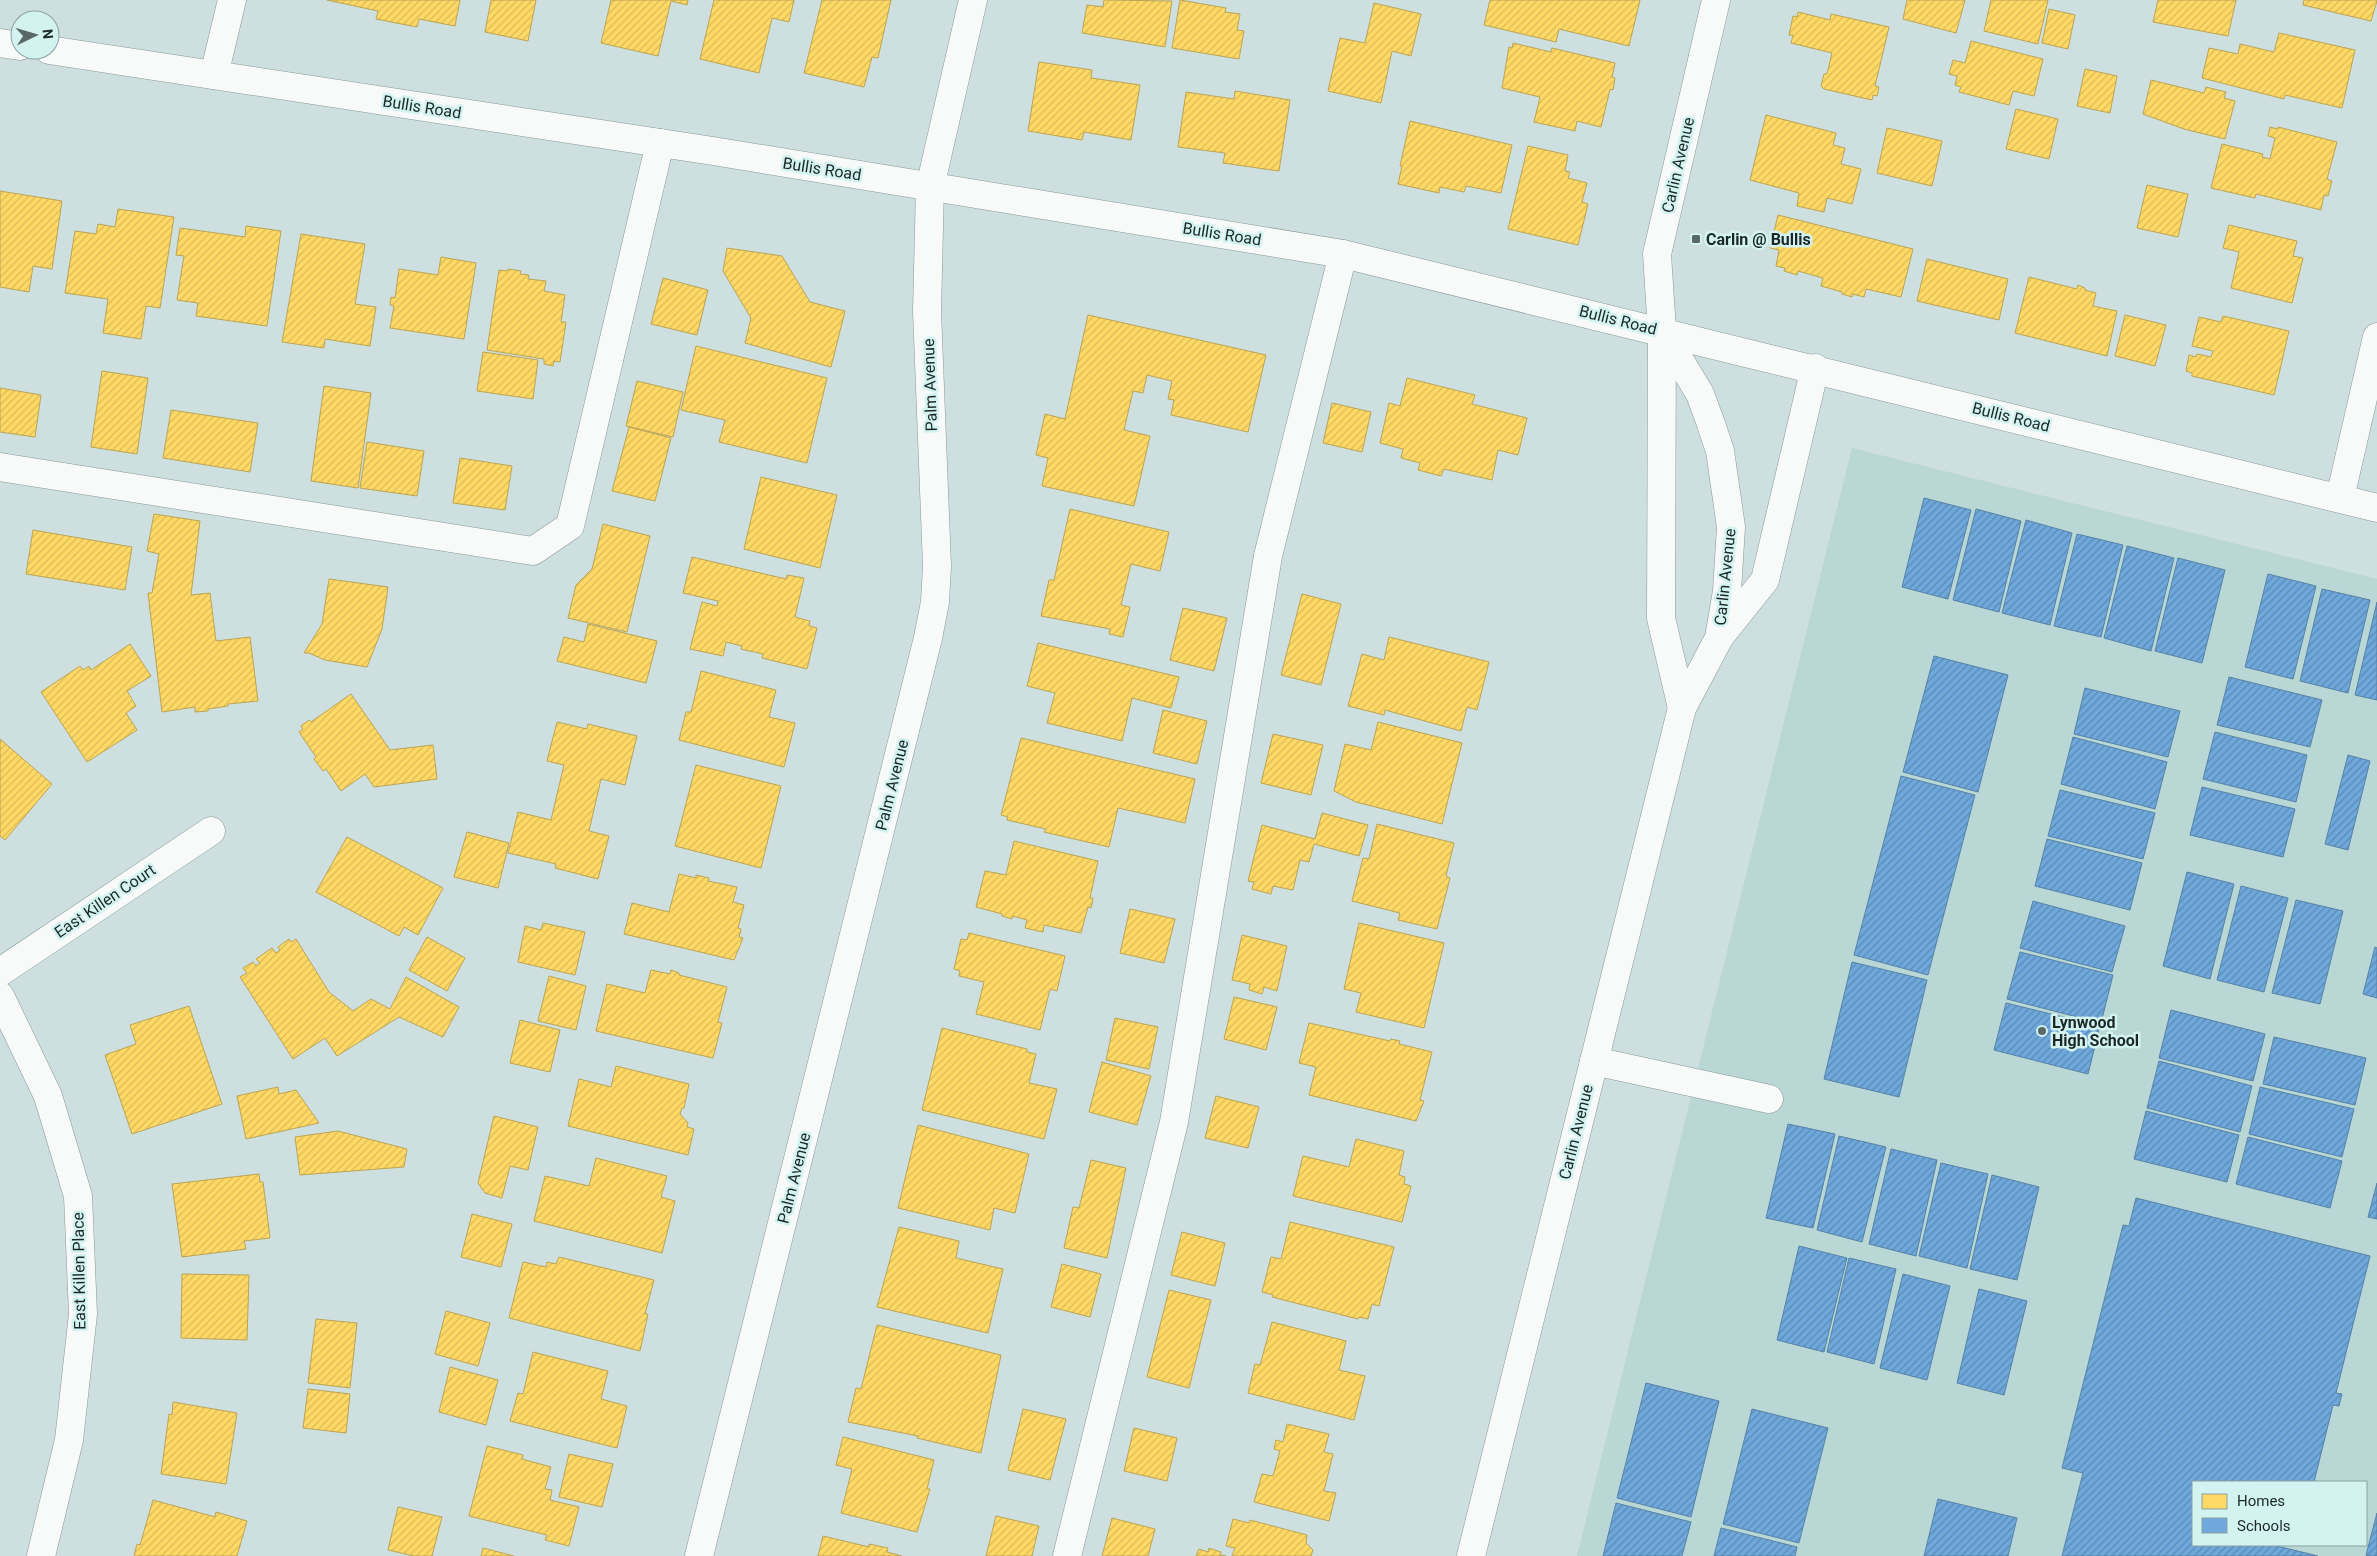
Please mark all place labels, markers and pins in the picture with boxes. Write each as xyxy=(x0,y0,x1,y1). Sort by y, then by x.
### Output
place label: Carlin @ Bullis xyxy=(1706,230,1811,249)
marker: Carlin @ Bullis xyxy=(1690,233,1702,245)
place label: Lynwood High School xyxy=(2052,1013,2139,1050)
marker: Lynwood High School xyxy=(2036,1025,2048,1037)

